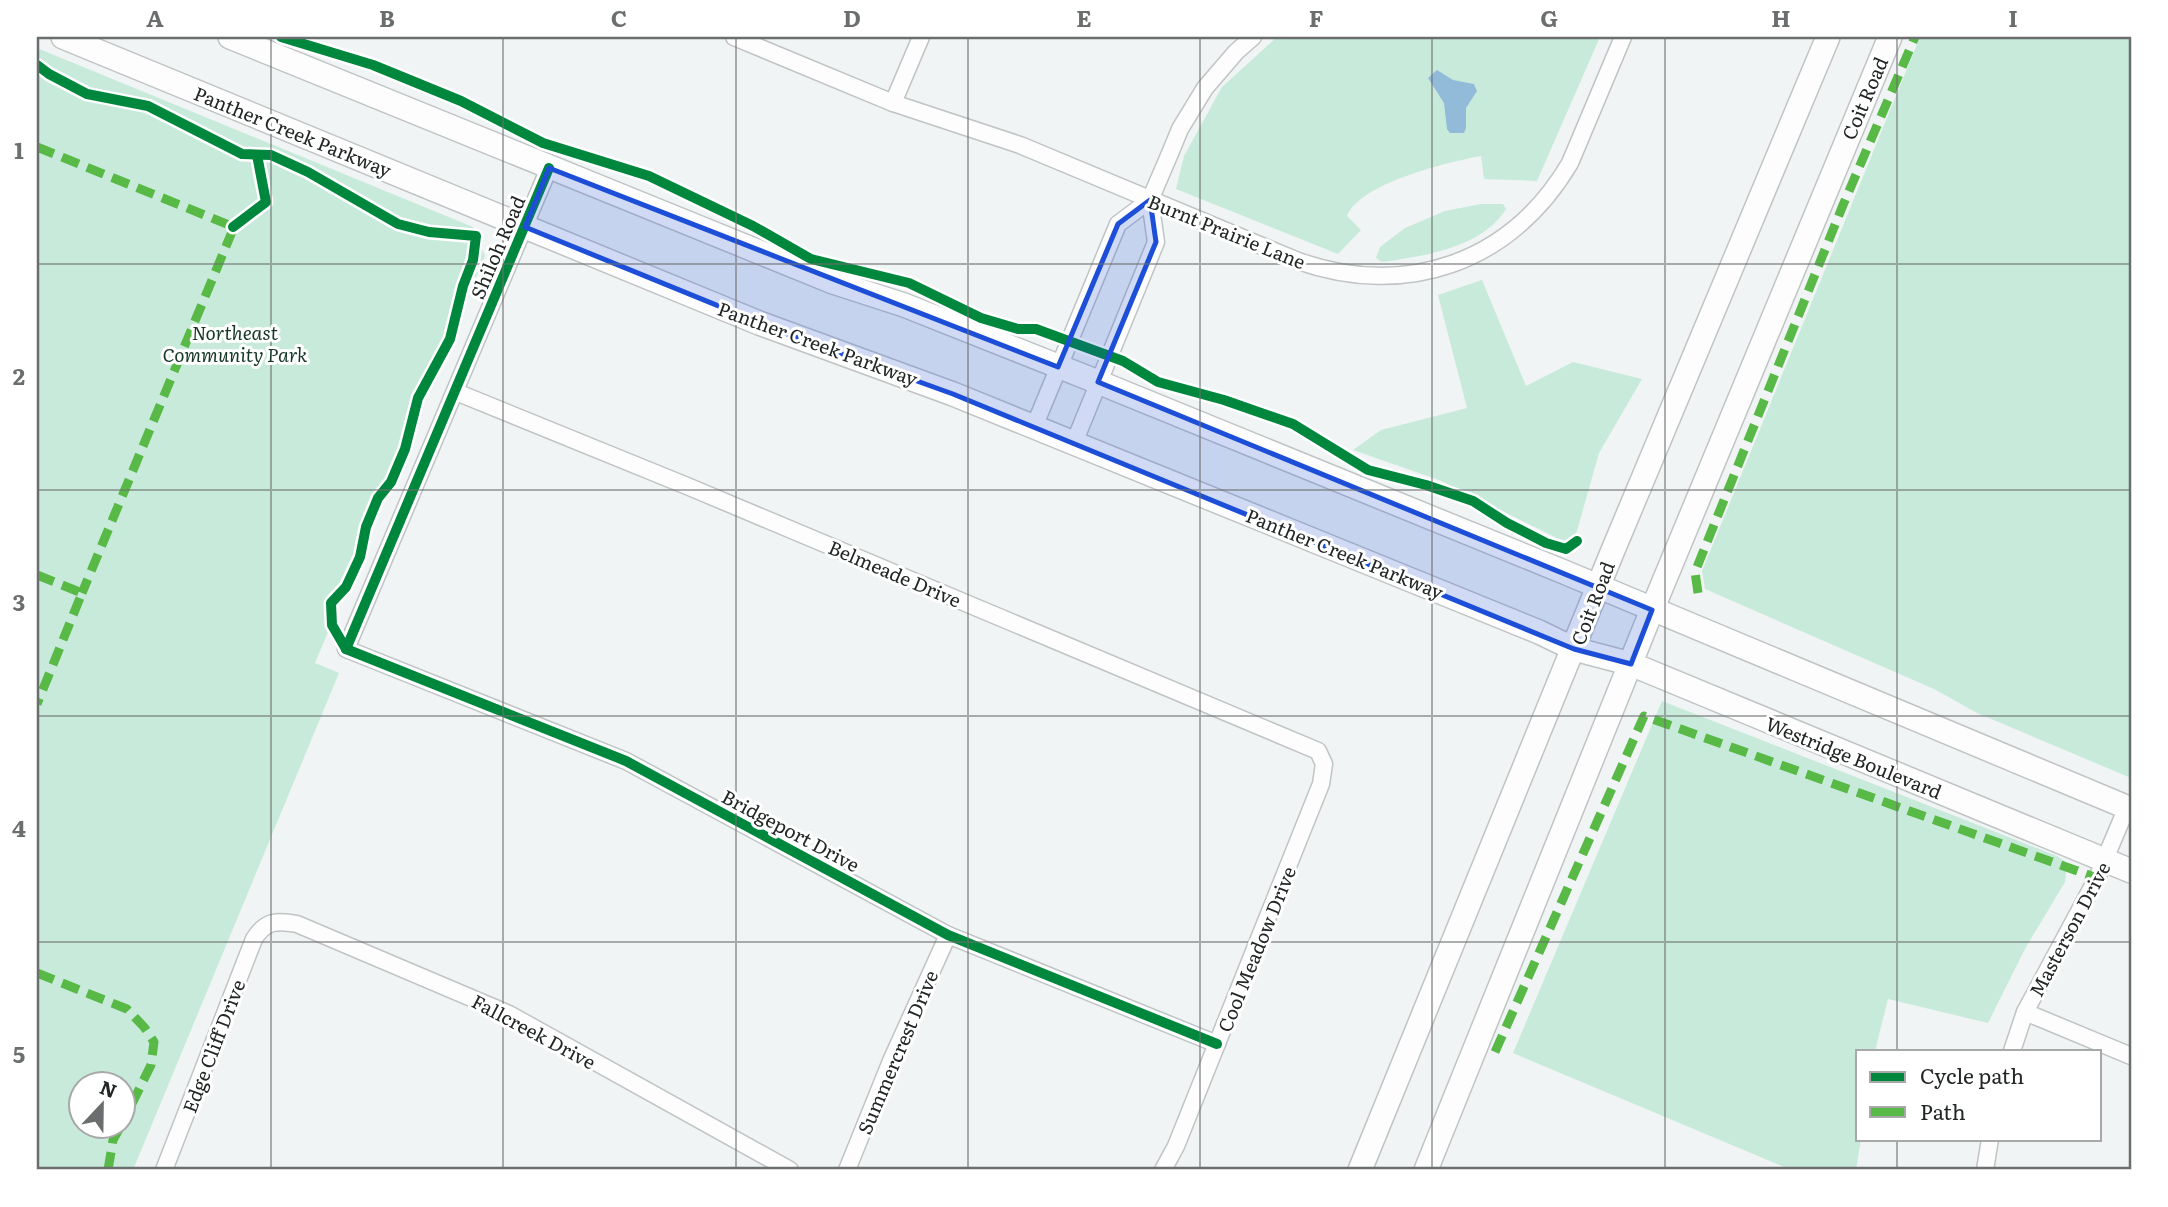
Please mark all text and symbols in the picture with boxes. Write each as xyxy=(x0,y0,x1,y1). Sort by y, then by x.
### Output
text: A xyxy=(146,0,164,34)
text: B xyxy=(379,0,395,34)
text: C xyxy=(611,0,627,34)
text: D xyxy=(843,0,861,34)
text: E xyxy=(1076,0,1092,34)
text: F xyxy=(1309,0,1324,34)
text: G xyxy=(1540,0,1558,34)
text: H xyxy=(1771,0,1791,34)
text: I xyxy=(2008,0,2018,34)
street label: Coit Road xyxy=(1834,52,1894,144)
street label: Panther Creek Parkway xyxy=(190,79,396,183)
text: 1 xyxy=(14,132,24,166)
street label: Burnt Prairie Lane xyxy=(1144,187,1310,275)
street label: Shiloh Road xyxy=(463,191,531,303)
street label: Panther Creek Parkway xyxy=(714,294,922,392)
park label: Northeast Community Park xyxy=(163,318,308,368)
text: 2 xyxy=(13,358,25,392)
street label: Panther Creek Parkway xyxy=(1242,501,1448,605)
street label: Belmeade Drive xyxy=(824,532,966,614)
street label: Coit Road xyxy=(1563,557,1621,649)
text: 3 xyxy=(13,584,25,618)
street label: Westridge Boulevard xyxy=(1762,709,1947,805)
street label: Bridgeport Drive xyxy=(717,782,865,878)
text: 4 xyxy=(12,810,26,844)
street label: Masterson Drive xyxy=(2022,856,2116,1001)
street label: Cool Meadow Drive xyxy=(1210,862,1302,1036)
street label: Summercrest Drive xyxy=(850,965,944,1138)
street label: Edge Cliff Drive xyxy=(175,975,251,1117)
street label: Fallcreek Drive xyxy=(467,987,601,1076)
text: 5 xyxy=(13,1036,25,1070)
legend xyxy=(1856,1050,2102,1140)
text: Cycle path xyxy=(1920,1059,2024,1090)
north arrow xyxy=(66,1070,136,1140)
text: N xyxy=(96,1072,121,1104)
text: Path xyxy=(1920,1095,1966,1126)

